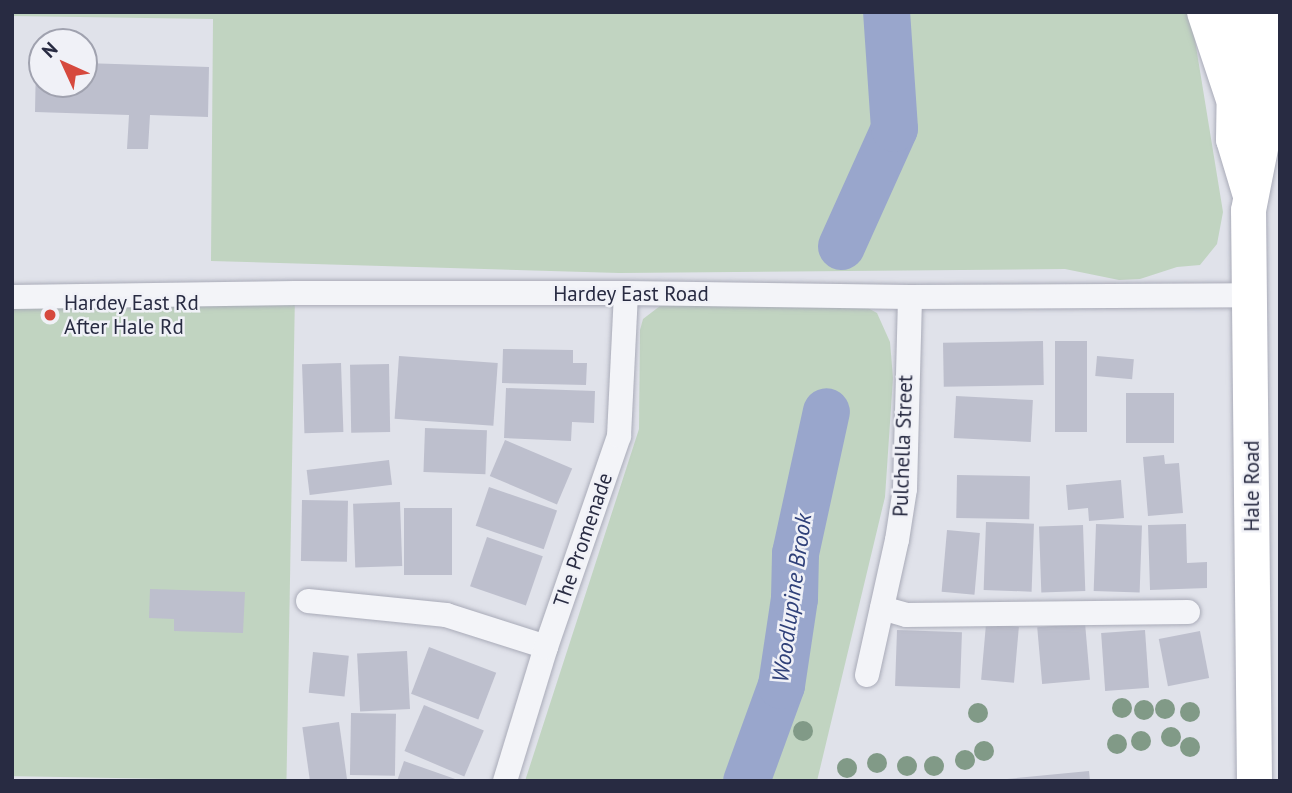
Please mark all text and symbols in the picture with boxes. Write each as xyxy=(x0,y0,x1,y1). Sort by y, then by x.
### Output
north arrow xyxy=(28,28,98,98)
text: N xyxy=(37,37,62,62)
street label: Hardey East Road xyxy=(553,281,709,307)
place label: Hardey East Rd After Hale Rd xyxy=(64,290,200,340)
marker: Hardey East Rd After Hale Rd xyxy=(42,307,58,323)
street label: Pulchella Street xyxy=(888,375,918,517)
street label: Hale Road xyxy=(1239,440,1265,532)
street label: The Promenade xyxy=(548,470,618,610)
water label: Woodlupine Brook xyxy=(767,512,817,684)

